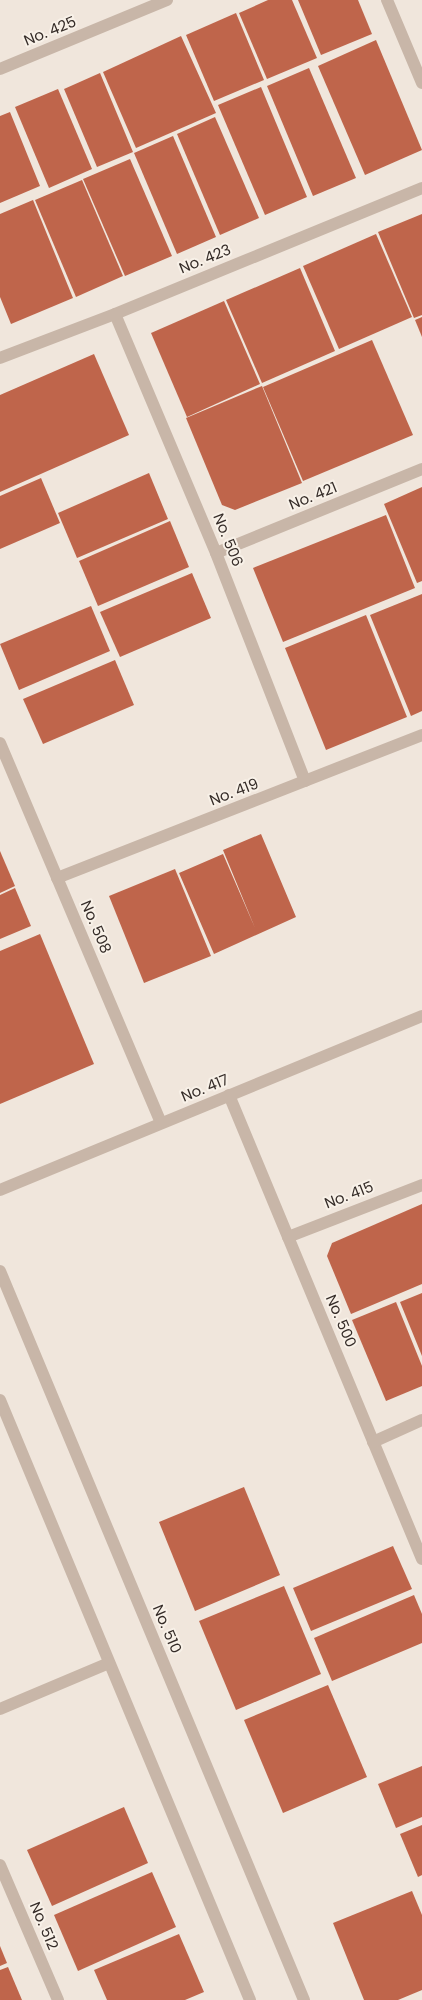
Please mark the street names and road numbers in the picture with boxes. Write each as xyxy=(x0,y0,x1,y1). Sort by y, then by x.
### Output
street label: No. 425 xyxy=(20,11,79,51)
street label: No. 423 xyxy=(176,239,234,278)
street label: No. 421 xyxy=(286,476,340,515)
street label: No. 506 xyxy=(208,510,249,570)
street label: No. 419 xyxy=(206,773,261,810)
street label: No. 508 xyxy=(76,897,117,957)
street label: No. 417 xyxy=(178,1068,232,1107)
street label: No. 415 xyxy=(321,1176,376,1213)
street label: No. 500 xyxy=(321,1291,362,1350)
street label: No. 510 xyxy=(148,1601,187,1656)
street label: No. 512 xyxy=(25,1899,64,1953)

